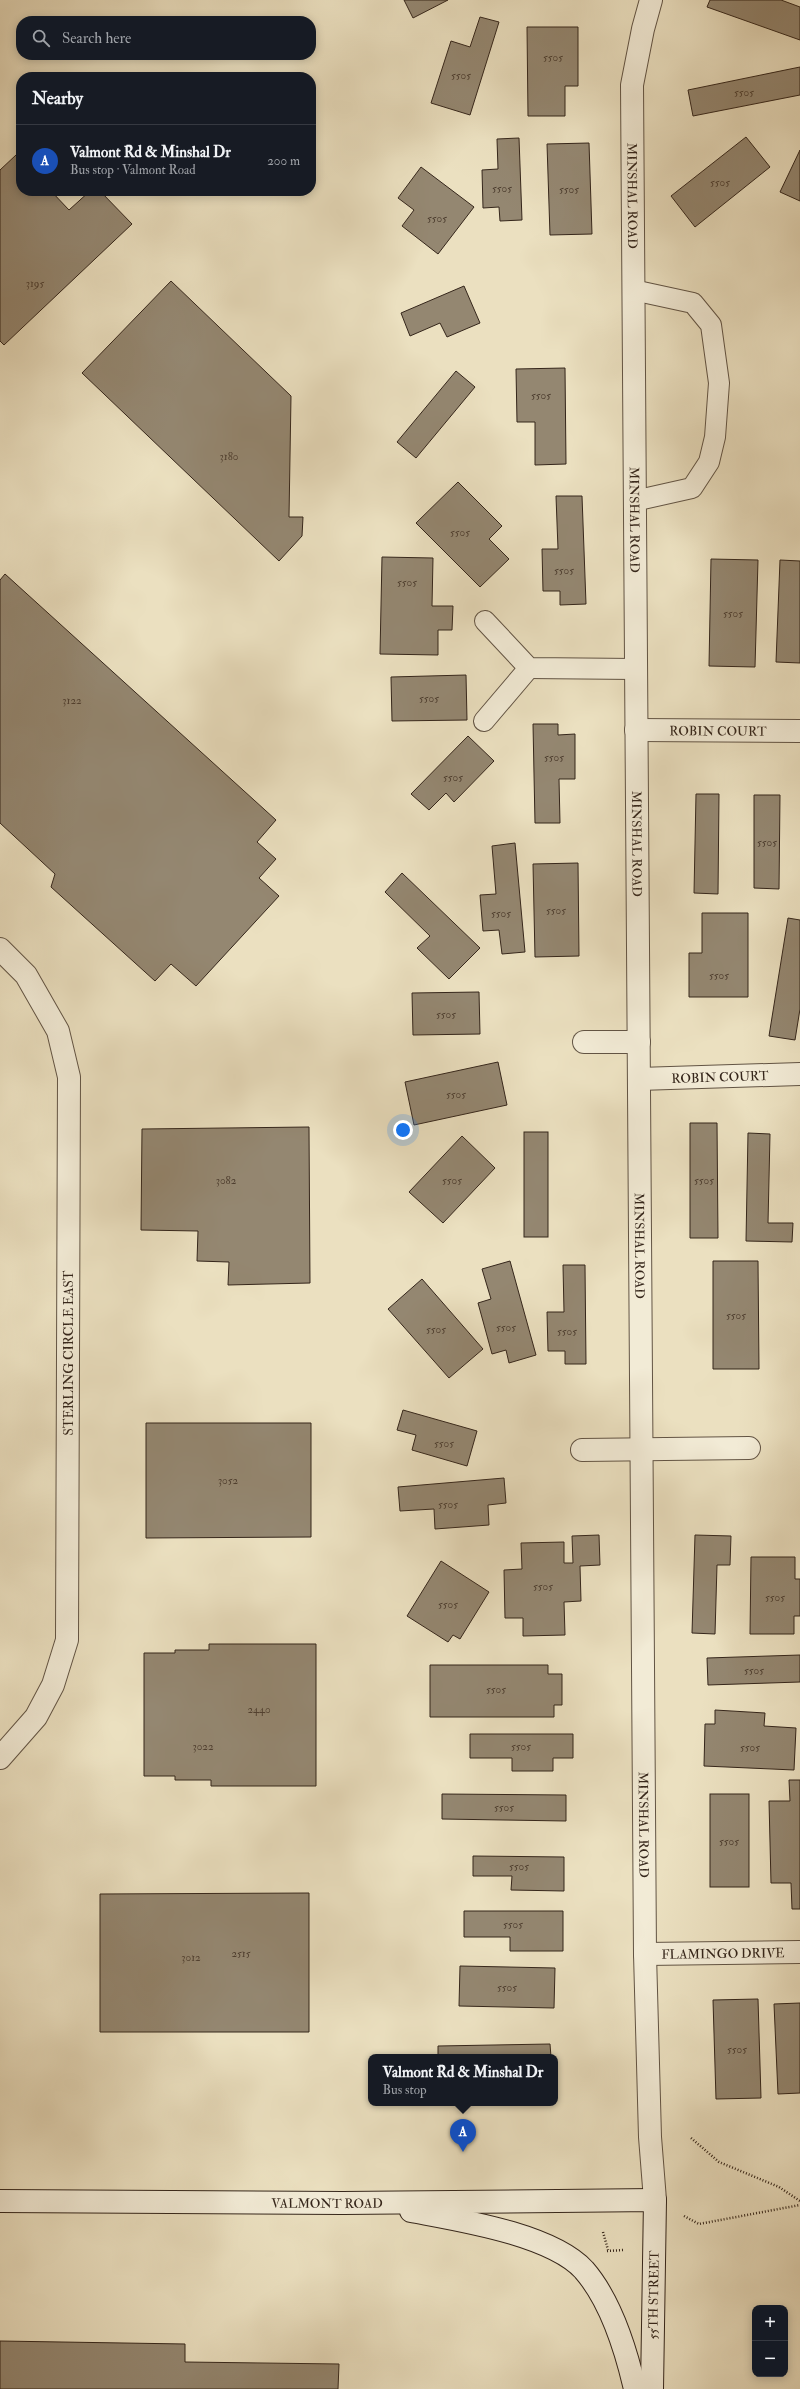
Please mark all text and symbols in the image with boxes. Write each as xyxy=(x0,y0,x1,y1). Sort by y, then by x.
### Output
search box xyxy=(16,16,316,60)
icon: search xyxy=(30,27,52,49)
text: Search here xyxy=(62,29,131,48)
house number: 5505 xyxy=(543,51,563,64)
house number: 5505 xyxy=(451,69,471,82)
house number: 5505 xyxy=(734,86,754,99)
text: Nearby xyxy=(32,88,83,109)
text: Valmont Rd & Minshal Dr xyxy=(70,143,231,162)
street label: MINSHAL ROAD xyxy=(623,143,640,249)
text: A xyxy=(41,153,49,169)
text: 200 m xyxy=(267,153,300,169)
text: Bus stop · Valmont Road xyxy=(70,162,196,178)
house number: 5505 xyxy=(710,176,730,189)
house number: 5505 xyxy=(492,182,512,195)
house number: 5505 xyxy=(559,183,579,196)
house number: 5505 xyxy=(427,212,447,225)
house number: 3195 xyxy=(26,277,44,290)
house number: 5505 xyxy=(531,389,551,402)
house number: 3180 xyxy=(220,450,239,463)
street label: MINSHAL ROAD xyxy=(626,467,642,573)
house number: 5505 xyxy=(450,526,470,539)
house number: 5505 xyxy=(554,564,574,577)
house number: 5505 xyxy=(397,576,417,589)
house number: 5505 xyxy=(723,607,743,620)
house number: 5505 xyxy=(419,692,439,705)
house number: 3122 xyxy=(62,694,82,707)
street label: ROBIN COURT xyxy=(669,723,767,740)
house number: 5505 xyxy=(544,751,564,764)
house number: 5505 xyxy=(443,771,463,784)
street label: MINSHAL ROAD xyxy=(628,791,645,897)
house number: 5505 xyxy=(757,836,777,849)
house number: 5505 xyxy=(546,904,566,917)
house number: 5505 xyxy=(491,907,511,920)
house number: 5505 xyxy=(709,969,729,982)
house number: 5505 xyxy=(436,1008,456,1021)
street label: ROBIN COURT xyxy=(671,1068,769,1087)
house number: 5505 xyxy=(446,1088,466,1101)
your location xyxy=(393,1120,413,1140)
house number: 3082 xyxy=(216,1174,237,1187)
house number: 5505 xyxy=(442,1174,462,1187)
house number: 5505 xyxy=(694,1174,714,1187)
street label: MINSHAL ROAD xyxy=(631,1193,647,1299)
street label: STERLING CIRCLE EAST xyxy=(61,1270,77,1435)
house number: 5505 xyxy=(726,1309,746,1322)
house number: 5505 xyxy=(496,1321,516,1334)
house number: 5505 xyxy=(426,1323,446,1336)
house number: 5505 xyxy=(557,1325,577,1338)
house number: 5505 xyxy=(434,1437,454,1450)
house number: 3052 xyxy=(218,1474,239,1487)
house number: 5505 xyxy=(438,1498,458,1511)
house number: 5505 xyxy=(533,1580,553,1593)
house number: 5505 xyxy=(765,1591,785,1604)
house number: 5505 xyxy=(438,1598,458,1611)
house number: 5505 xyxy=(744,1664,764,1677)
house number: 5505 xyxy=(486,1683,506,1696)
house number: 2440 xyxy=(247,1703,271,1716)
house number: 3022 xyxy=(192,1740,214,1753)
house number: 5505 xyxy=(511,1740,531,1753)
house number: 5505 xyxy=(740,1741,760,1754)
street label: MINSHAL ROAD xyxy=(635,1772,651,1878)
house number: 5505 xyxy=(494,1801,514,1814)
house number: 5505 xyxy=(719,1835,739,1848)
house number: 5505 xyxy=(509,1860,529,1873)
house number: 5505 xyxy=(503,1918,523,1931)
street label: FLAMINGO DRIVE xyxy=(661,1945,785,1963)
house number: 2515 xyxy=(231,1947,251,1960)
house number: 3012 xyxy=(181,1951,201,1964)
house number: 5505 xyxy=(497,1981,517,1994)
house number: 5505 xyxy=(727,2043,747,2056)
popup xyxy=(368,2054,558,2106)
text: Valmont Rd & Minshal Dr xyxy=(383,2063,543,2082)
text: Bus stop xyxy=(383,2082,426,2098)
pin: A xyxy=(450,2119,476,2152)
street label: VALMONT ROAD xyxy=(271,2196,383,2212)
street label: 55TH STREET xyxy=(645,2250,663,2340)
map controls xyxy=(752,2305,788,2377)
button: + xyxy=(752,2305,788,2341)
button: − xyxy=(752,2341,788,2377)

